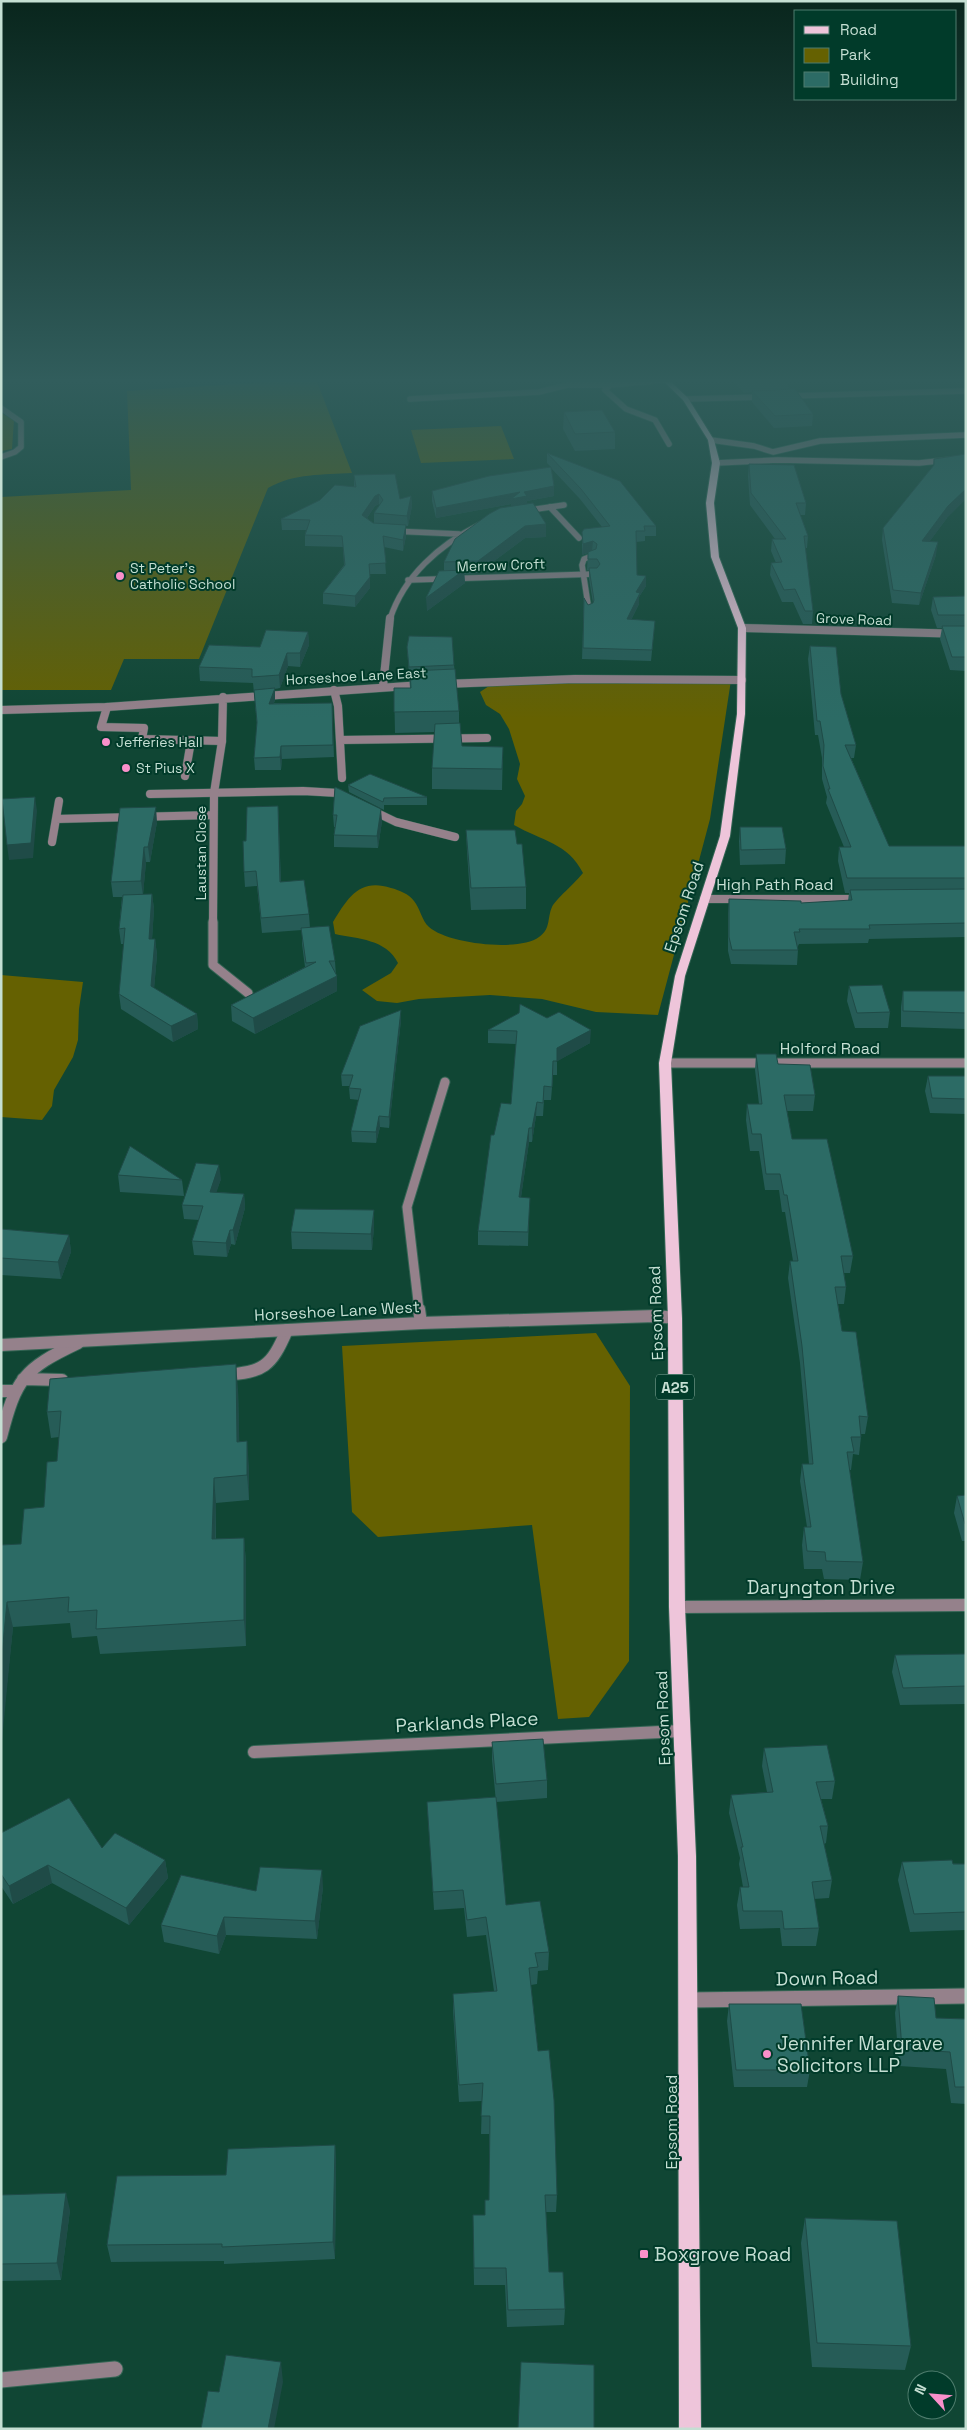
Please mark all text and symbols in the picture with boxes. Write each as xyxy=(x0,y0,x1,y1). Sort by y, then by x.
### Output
legend xyxy=(794,10,957,100)
text: Road xyxy=(840,20,877,39)
text: Park xyxy=(840,45,871,64)
text: Building xyxy=(840,70,899,89)
street label: Merrow Croft xyxy=(456,554,546,576)
place label: St Peter's Catholic School xyxy=(130,559,235,593)
marker: St Peter's Catholic School xyxy=(114,570,126,582)
street label: Grove Road xyxy=(816,609,892,629)
street label: Horseshoe Lane East xyxy=(285,663,427,689)
place label: Jefferies Hall xyxy=(116,733,203,751)
marker: Jefferies Hall xyxy=(100,736,112,748)
place label: St Pius X xyxy=(136,759,195,777)
marker: St Pius X xyxy=(120,762,132,774)
street label: Laustan Close xyxy=(192,806,210,900)
street label: Epsom Road xyxy=(659,859,709,955)
street label: High Path Road xyxy=(716,874,834,895)
street label: Holford Road xyxy=(780,1038,880,1059)
street label: Epsom Road xyxy=(644,1265,668,1361)
street label: Horseshoe Lane West xyxy=(254,1296,420,1326)
road number: A25 xyxy=(656,1374,694,1400)
street label: Daryngton Drive xyxy=(747,1575,895,1600)
street label: Epsom Road xyxy=(651,1670,675,1766)
street label: Parklands Place xyxy=(395,1706,539,1738)
street label: Down Road xyxy=(776,1965,878,1991)
place label: Jennifer Margrave Solicitors LLP xyxy=(777,2031,943,2078)
marker: Jennifer Margrave Solicitors LLP xyxy=(761,2048,773,2060)
street label: Epsom Road xyxy=(661,2075,682,2169)
place label: Boxgrove Road xyxy=(654,2242,791,2267)
marker: Boxgrove Road xyxy=(638,2248,650,2260)
north arrow xyxy=(907,2370,957,2420)
text: N xyxy=(910,2381,930,2397)

